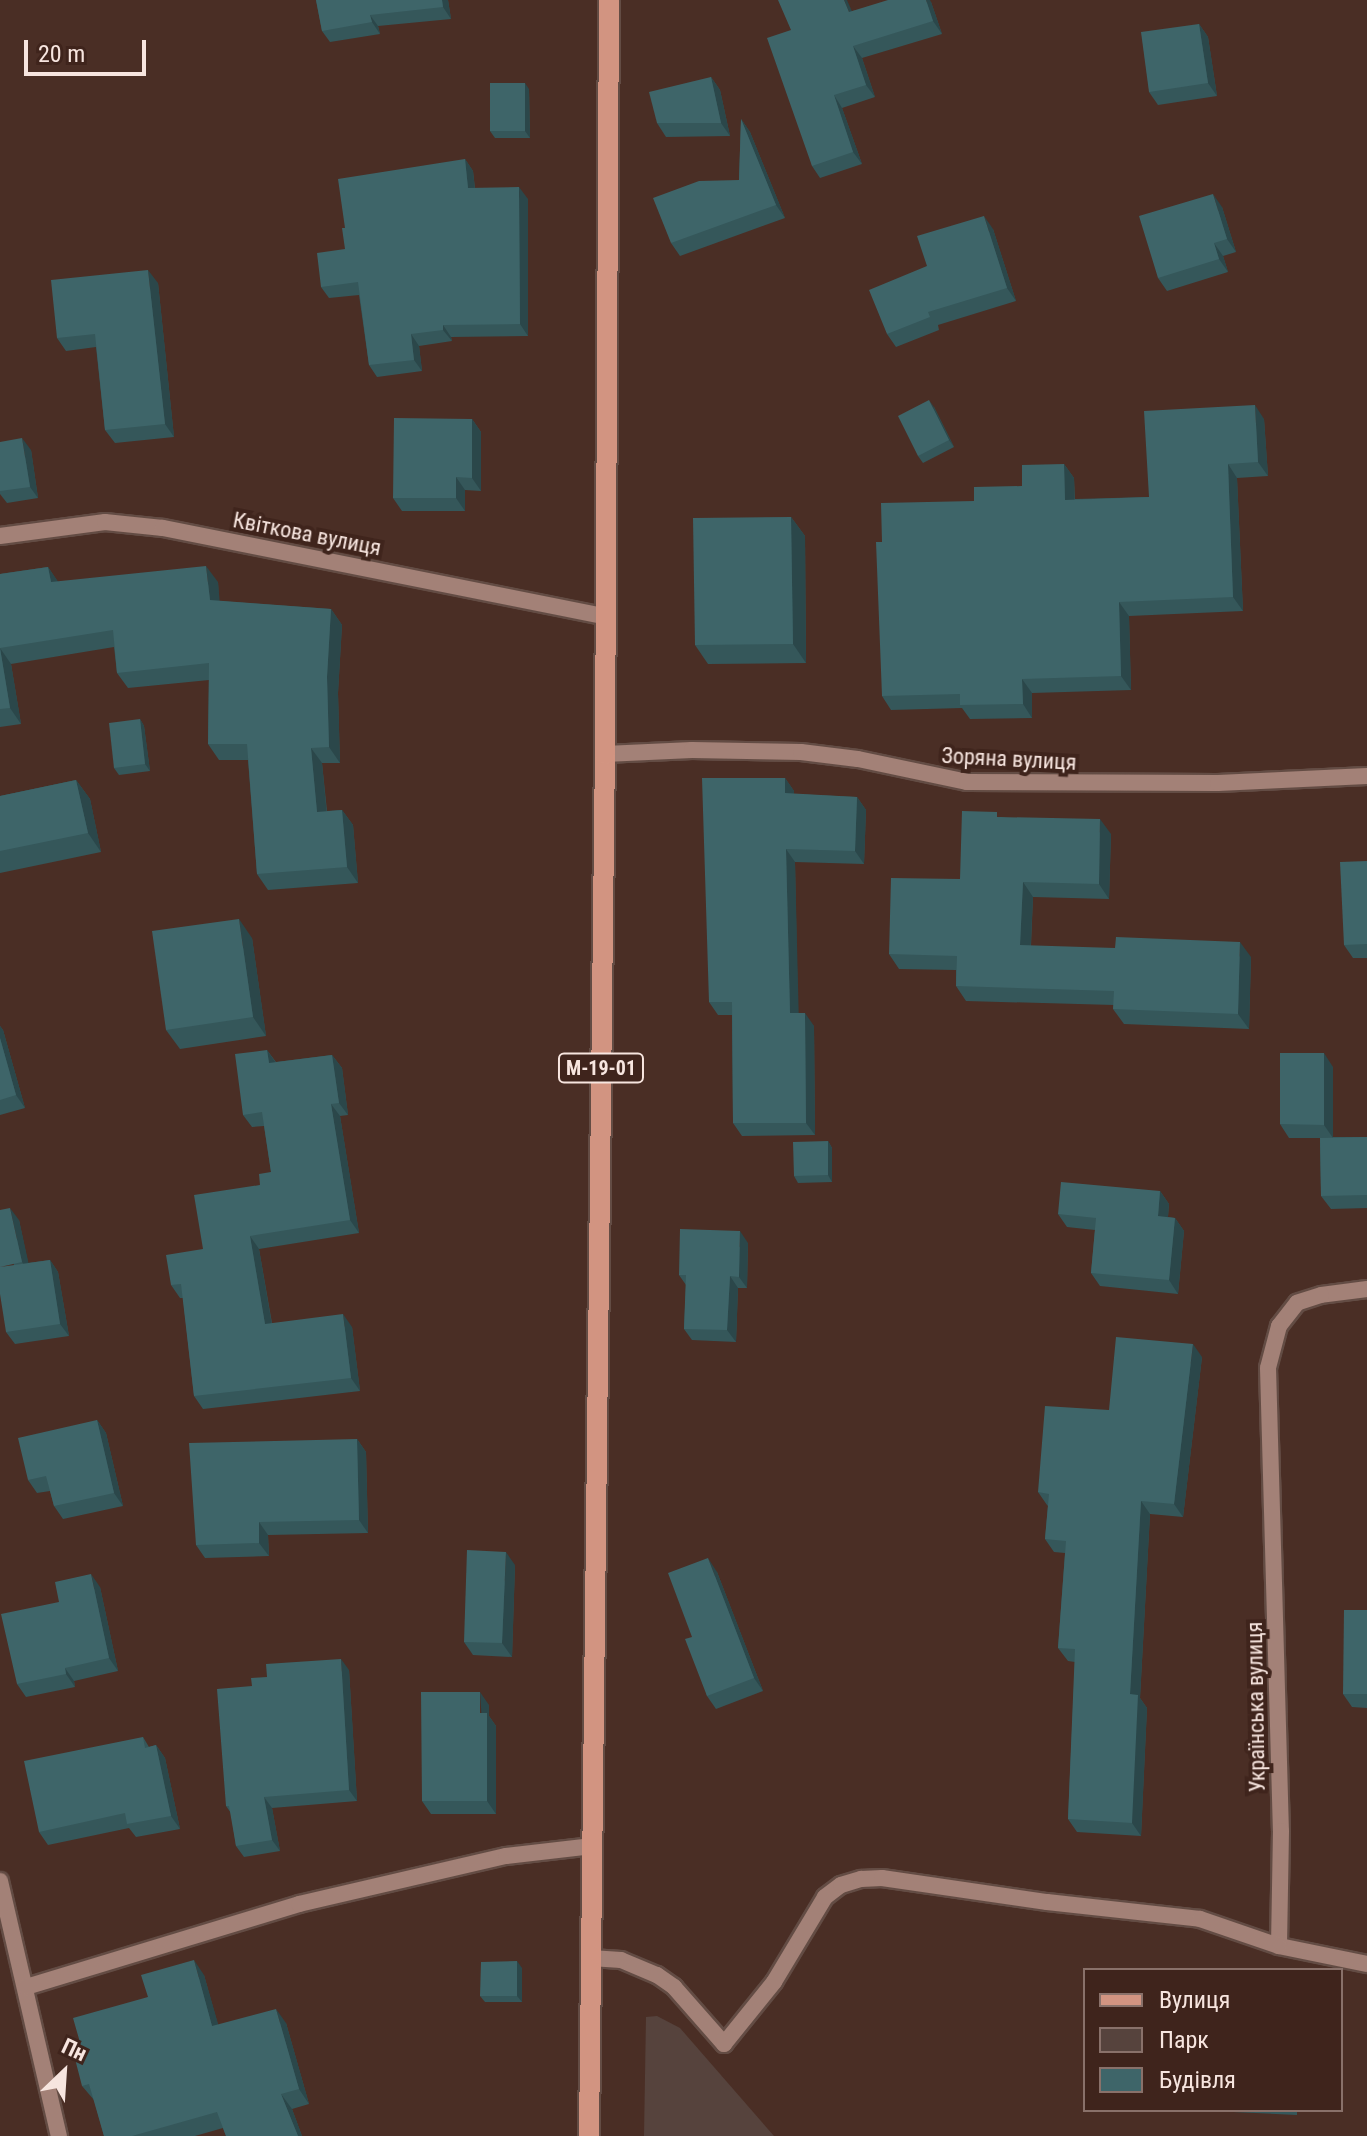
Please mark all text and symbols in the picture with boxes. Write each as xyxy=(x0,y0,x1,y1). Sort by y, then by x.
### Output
scale bar xyxy=(28,24,150,74)
text: 20 m xyxy=(38,40,85,68)
street label: Квіткова вулиця xyxy=(231,507,383,561)
street label: Зоряна вулиця xyxy=(941,742,1077,776)
road number: М-19-01 xyxy=(557,1052,645,1084)
street label: Українська вулиця xyxy=(1241,1622,1271,1792)
legend xyxy=(1083,1968,1343,2112)
text: Вулиця xyxy=(1159,1986,1230,2014)
text: Парк xyxy=(1159,2026,1209,2054)
north arrow xyxy=(24,2032,104,2112)
text: Пн xyxy=(58,2033,91,2066)
text: Будівля xyxy=(1159,2066,1236,2094)

